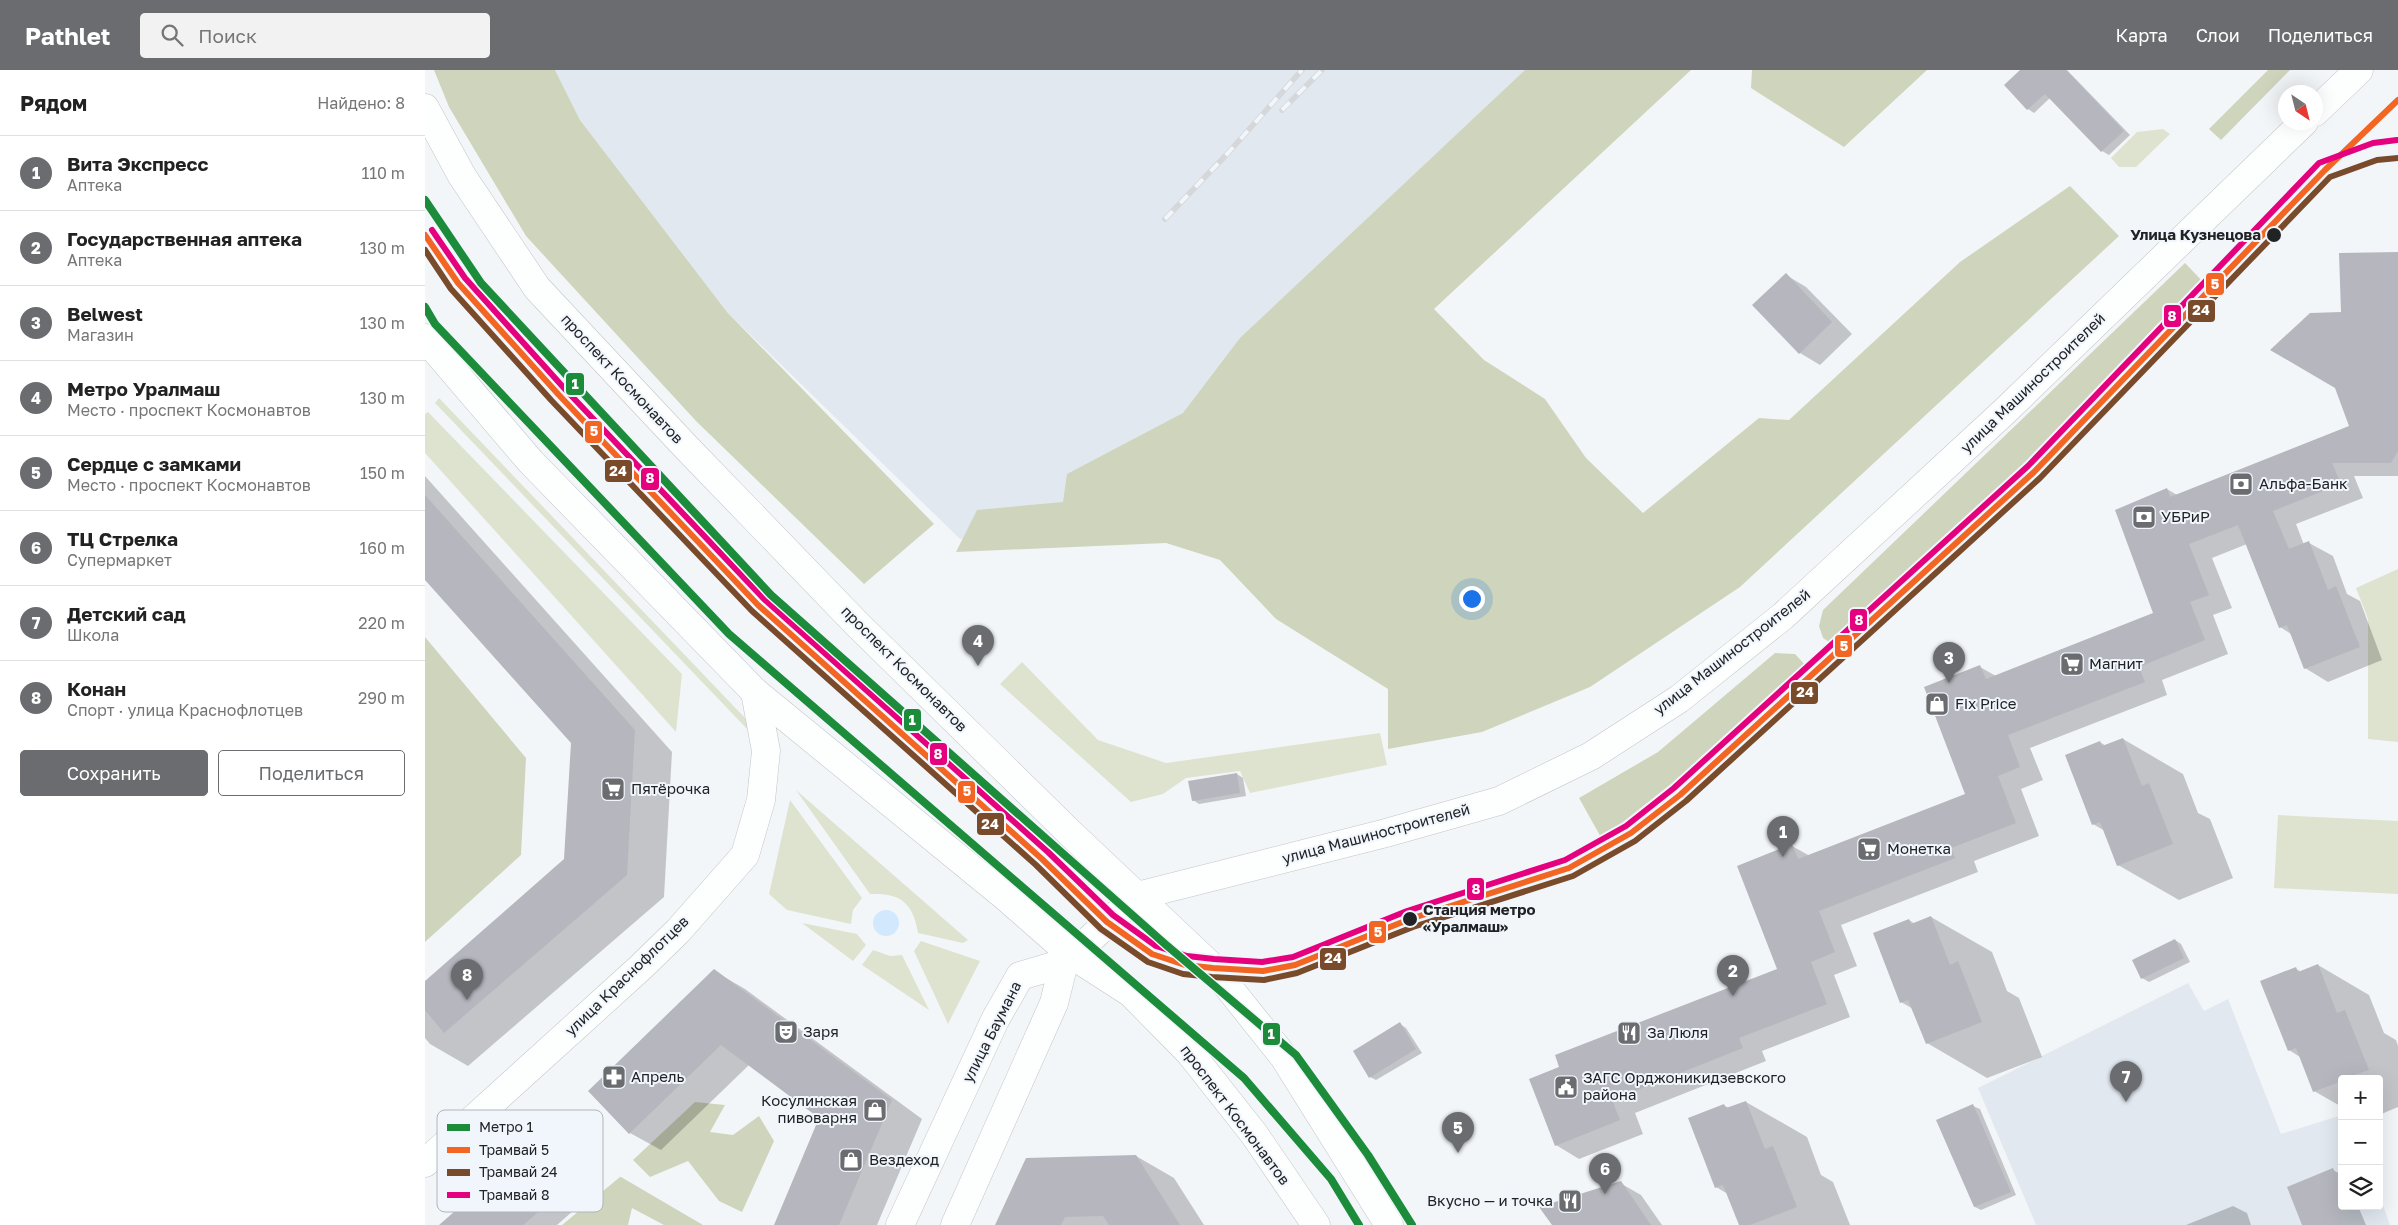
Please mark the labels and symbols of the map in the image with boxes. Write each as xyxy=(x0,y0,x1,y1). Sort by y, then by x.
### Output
north arrow xyxy=(2278,85,2323,130)
place label: Улица Кузнецова xyxy=(2130,225,2261,243)
marker: Улица Кузнецова xyxy=(2265,226,2283,244)
line badge: 5 xyxy=(2205,272,2225,296)
text: 5 xyxy=(2211,275,2220,292)
line badge: 24 xyxy=(2187,299,2216,323)
text: 24 xyxy=(2192,301,2210,318)
line badge: 8 xyxy=(2163,304,2182,328)
text: 8 xyxy=(2168,307,2177,324)
street label: улица Машиностроителей xyxy=(1956,308,2108,456)
street label: проспект Космонавтов xyxy=(558,310,688,447)
line badge: 1 xyxy=(565,372,585,396)
text: 1 xyxy=(571,375,579,392)
line badge: 5 xyxy=(584,420,603,444)
text: 5 xyxy=(590,422,599,439)
line badge: 24 xyxy=(604,459,633,483)
text: 24 xyxy=(609,462,627,479)
line badge: 8 xyxy=(640,467,660,491)
text: 8 xyxy=(646,469,655,486)
bank icon: Альфа-Банк xyxy=(2228,471,2254,497)
place label: Альфа-Банк xyxy=(2259,474,2348,492)
bank icon: УБРиР xyxy=(2131,504,2157,530)
place label: УБРиР xyxy=(2161,507,2210,525)
street label: улица Машиностроителей xyxy=(1649,584,1813,718)
your location xyxy=(1459,586,1485,612)
street label: проспект Космонавтов xyxy=(838,602,971,735)
line badge: 8 xyxy=(1849,608,1868,632)
text: 8 xyxy=(1855,611,1864,628)
pin: 4 xyxy=(962,625,994,666)
line badge: 5 xyxy=(1834,634,1853,658)
text: 5 xyxy=(1840,637,1849,654)
pin: 3 xyxy=(1933,642,1965,683)
supermarket icon: Магнит xyxy=(2059,651,2085,677)
place label: Магнит xyxy=(2089,654,2144,672)
line badge: 24 xyxy=(1790,681,1819,705)
text: 24 xyxy=(1796,683,1814,700)
shop icon: Fix Price xyxy=(1924,691,1950,717)
place label: Fix Price xyxy=(1955,694,2017,712)
line badge: 1 xyxy=(903,708,922,732)
text: 1 xyxy=(908,711,916,728)
line badge: 8 xyxy=(929,742,948,766)
text: 8 xyxy=(934,745,943,762)
supermarket icon: Пятёрочка xyxy=(600,776,626,802)
place label: Пятёрочка xyxy=(631,779,710,797)
line badge: 5 xyxy=(957,780,976,804)
text: 5 xyxy=(963,782,972,799)
street label: улица Машиностроителей xyxy=(1280,799,1472,867)
line badge: 24 xyxy=(976,812,1005,836)
text: 24 xyxy=(981,815,999,832)
pin: 1 xyxy=(1767,816,1799,857)
supermarket icon: Монетка xyxy=(1856,836,1882,862)
place label: Монетка xyxy=(1887,839,1951,857)
line badge: 8 xyxy=(1466,877,1485,901)
text: 8 xyxy=(1472,880,1481,897)
place label: Станция метро «Уралмаш» xyxy=(1423,900,1536,935)
marker: Станция метро «Уралмаш» xyxy=(1401,910,1419,928)
street label: улица Краснофлотцев xyxy=(561,912,692,1039)
line badge: 5 xyxy=(1368,920,1387,944)
text: 5 xyxy=(1374,923,1383,940)
line badge: 24 xyxy=(1319,947,1347,971)
text: 24 xyxy=(1324,949,1342,966)
pin: 2 xyxy=(1717,955,1749,996)
pin: 8 xyxy=(451,959,483,1000)
street label: улица Баумана xyxy=(958,978,1024,1085)
theatre icon: Заря xyxy=(773,1019,799,1045)
restaurant icon: За Люля xyxy=(1616,1020,1642,1046)
place label: Заря xyxy=(803,1022,839,1040)
line badge: 1 xyxy=(1262,1022,1281,1046)
place label: За Люля xyxy=(1647,1023,1708,1041)
text: 1 xyxy=(1267,1025,1275,1042)
street label: проспект Космонавтов xyxy=(1177,1041,1294,1188)
pin: 7 xyxy=(2110,1061,2142,1102)
pharmacy icon: Апрель xyxy=(601,1064,627,1090)
place label: Апрель xyxy=(631,1067,685,1085)
place label: ЗАГС Орджоникидзевского района xyxy=(1583,1068,1786,1103)
public building icon: ЗАГС Орджоникидзевского района xyxy=(1553,1074,1579,1100)
place label: Косулинская пивоварня xyxy=(761,1091,857,1126)
shop icon: Косулинская пивоварня xyxy=(862,1097,888,1123)
legend xyxy=(437,1110,603,1212)
pin: 5 xyxy=(1442,1112,1474,1153)
text: Метро 1 xyxy=(479,1118,533,1135)
text: Трамвай 5 xyxy=(479,1141,549,1158)
shop icon: Вездеход xyxy=(838,1147,864,1173)
place label: Вездеход xyxy=(869,1150,939,1168)
pin: 6 xyxy=(1589,1153,1621,1194)
text: Трамвай 24 xyxy=(479,1163,558,1180)
text: Трамвай 8 xyxy=(479,1186,549,1203)
restaurant icon: Вкусно — и точка xyxy=(1557,1188,1583,1214)
place label: Вкусно — и точка xyxy=(1427,1191,1553,1209)

